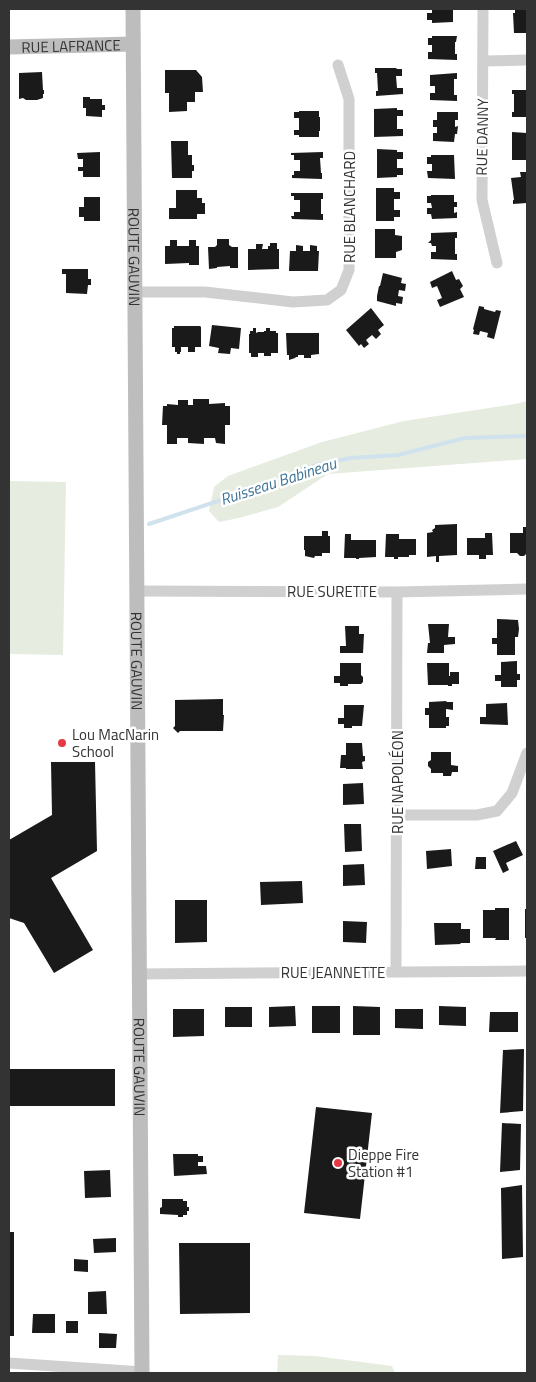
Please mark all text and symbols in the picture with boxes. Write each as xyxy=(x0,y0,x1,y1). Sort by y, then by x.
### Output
street label: RUE LAFRANCE xyxy=(21,33,121,58)
street label: RUE DANNY xyxy=(470,98,494,176)
street label: RUE BLANCHARD xyxy=(338,151,361,263)
street label: ROUTE GAUVIN xyxy=(123,208,146,306)
water label: Ruisseau Babineau xyxy=(217,451,340,511)
street label: RUE SURETTE xyxy=(287,580,377,603)
street label: ROUTE GAUVIN xyxy=(125,612,149,710)
place label: Lou MacNarin School xyxy=(72,723,159,763)
street label: RUE NAPOLÉON xyxy=(386,730,409,834)
marker: Lou MacNarin School xyxy=(56,737,68,749)
street label: RUE JEANNETTE xyxy=(281,961,385,984)
street label: ROUTE GAUVIN xyxy=(128,1018,152,1116)
place label: Dieppe Fire Station #1 xyxy=(348,1143,419,1183)
marker: Dieppe Fire Station #1 xyxy=(332,1157,344,1169)

